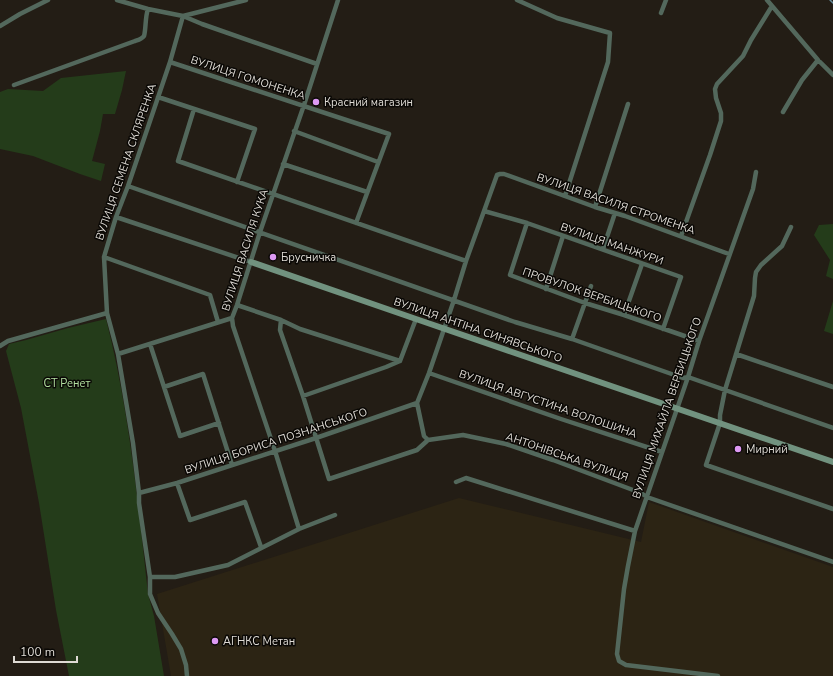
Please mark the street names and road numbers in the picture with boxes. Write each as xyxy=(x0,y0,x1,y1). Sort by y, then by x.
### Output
street label: ВУЛИЦЯ ГОМОНЕНКА xyxy=(189,52,307,104)
street label: ВУЛИЦЯ СЕМЕНА СКЛЯРЕНКА xyxy=(92,82,160,242)
street label: ВУЛИЦЯ ВАСИЛЯ СТРОМЕНКА xyxy=(535,170,697,238)
street label: ВУЛИЦЯ ВАСИЛЯ КУКА xyxy=(218,187,272,313)
street label: ВУЛИЦЯ МАНЖУРИ xyxy=(559,219,665,269)
street label: ПРОВУЛОК ВЕРБИЦЬКОГО xyxy=(520,264,664,326)
street label: ВУЛИЦЯ АНТІНА СИНЯВСЬКОГО xyxy=(392,294,564,366)
street label: ВУЛИЦЯ МИХАЙЛА ВЕРБИЦЬКОГО xyxy=(629,315,705,501)
street label: ВУЛИЦЯ АВГУСТИНА ВОЛОШИНА xyxy=(457,366,639,442)
street label: ВУЛИЦЯ БОРИСА ПОЗНАНСЬКОГО xyxy=(183,404,369,478)
street label: АНТОНІВСЬКА ВУЛИЦЯ xyxy=(504,429,630,485)

